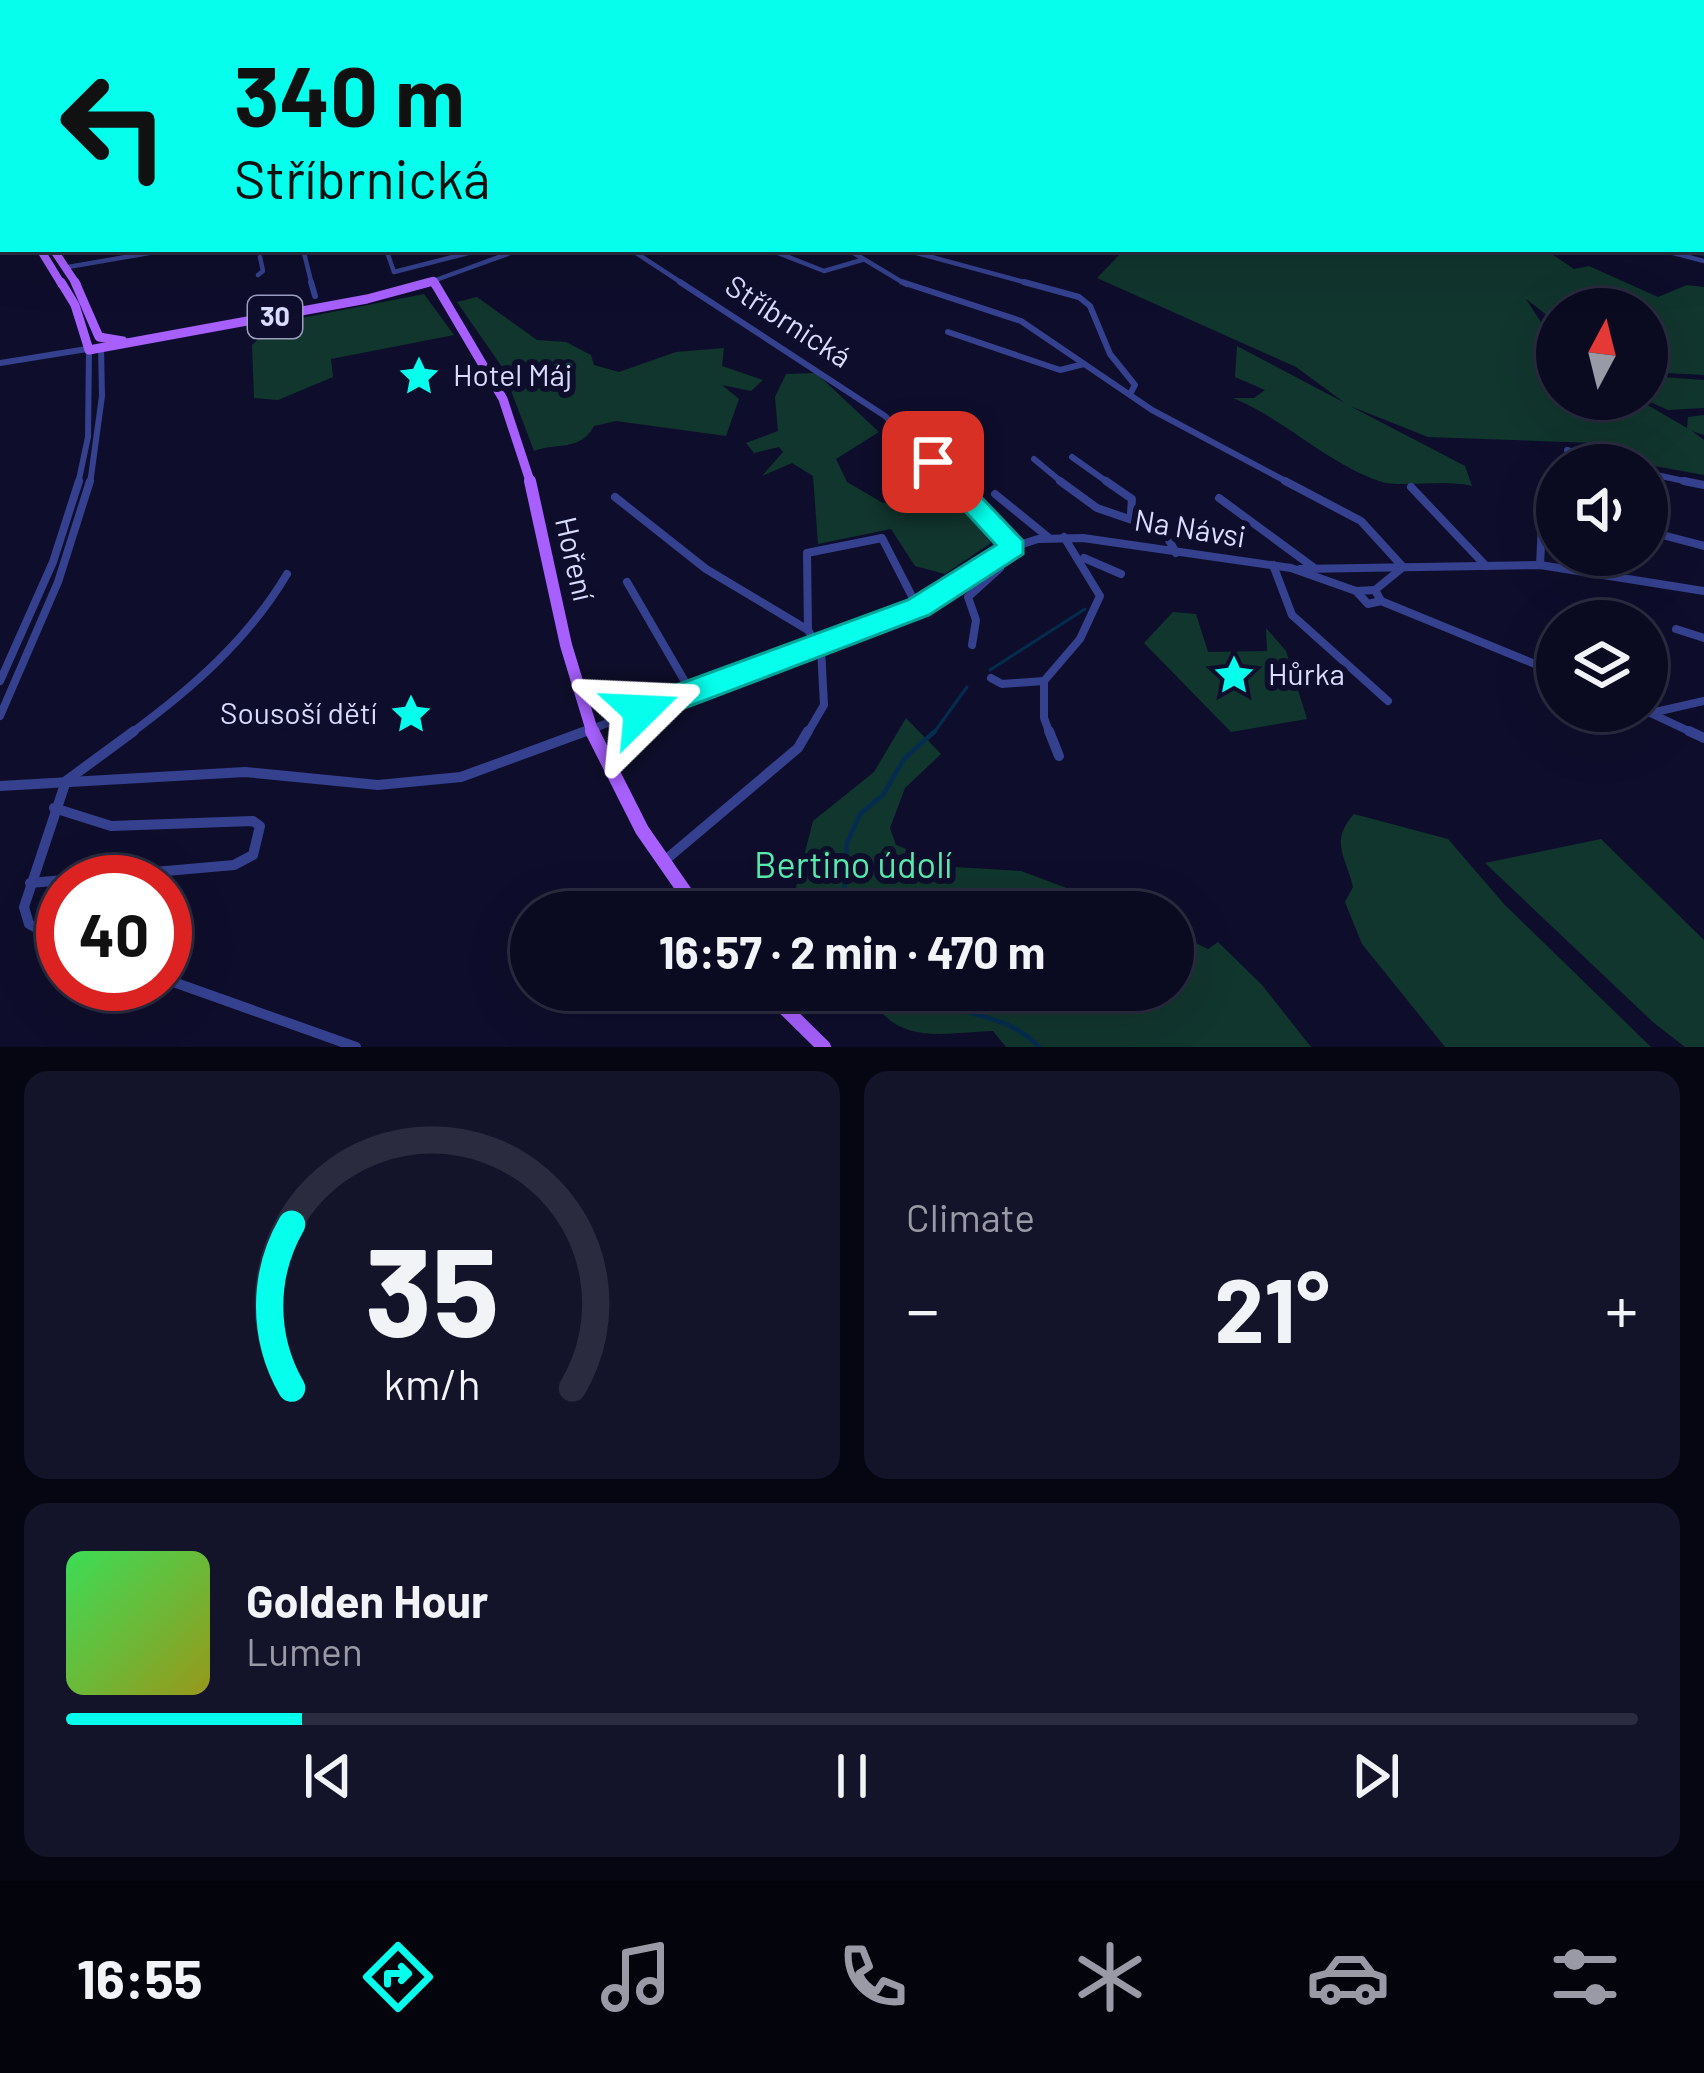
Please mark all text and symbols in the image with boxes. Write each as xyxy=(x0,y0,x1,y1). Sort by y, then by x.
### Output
text: 340 m xyxy=(234,43,465,144)
icon: left xyxy=(36,48,192,204)
text: Stříbrnická xyxy=(234,145,491,210)
street label: Stříbrnická xyxy=(720,266,859,374)
north arrow xyxy=(1536,288,1668,420)
map controls xyxy=(1536,288,1668,732)
road number: 30 xyxy=(248,296,302,338)
place icon: Hotel Máj xyxy=(396,353,442,399)
place label: Hotel Máj xyxy=(453,356,572,392)
pin xyxy=(882,411,984,513)
icon: arrive xyxy=(900,429,966,495)
button: sound xyxy=(1536,444,1668,576)
street label: Na Návsi xyxy=(1132,500,1249,554)
street label: Hoření xyxy=(549,513,603,604)
button: layers xyxy=(1536,600,1668,732)
position arrow xyxy=(578,648,704,774)
place icon: Hůrka xyxy=(1211,652,1257,698)
place label: Hůrka xyxy=(1268,655,1345,691)
place icon: Sousoší dětí xyxy=(388,691,434,737)
place label: Sousoší dětí xyxy=(220,694,377,730)
park label: Bertino údolí xyxy=(754,842,952,885)
speed limit sign: 40 xyxy=(36,855,192,1011)
text: 16:57 · 2 min · 470 m xyxy=(659,924,1045,978)
text: Climate xyxy=(906,1193,1035,1240)
text: 35 xyxy=(365,1212,499,1362)
text: 21° xyxy=(1214,1253,1330,1361)
text: − xyxy=(906,1268,939,1347)
text: + xyxy=(1605,1268,1638,1347)
text: km/h xyxy=(383,1357,481,1409)
text: Golden Hour xyxy=(246,1573,488,1627)
text: Lumen xyxy=(246,1627,363,1674)
icon: previous xyxy=(295,1743,361,1809)
icon: pause xyxy=(819,1743,885,1809)
icon: next xyxy=(1343,1743,1409,1809)
icon: directions xyxy=(356,1935,440,2019)
icon: music xyxy=(594,1935,678,2019)
icon: phone xyxy=(831,1935,915,2019)
icon: climate xyxy=(1068,1935,1152,2019)
icon: car xyxy=(1306,1935,1390,2019)
icon: filters xyxy=(1543,1935,1627,2019)
text: 16:55 xyxy=(77,1945,203,2010)

